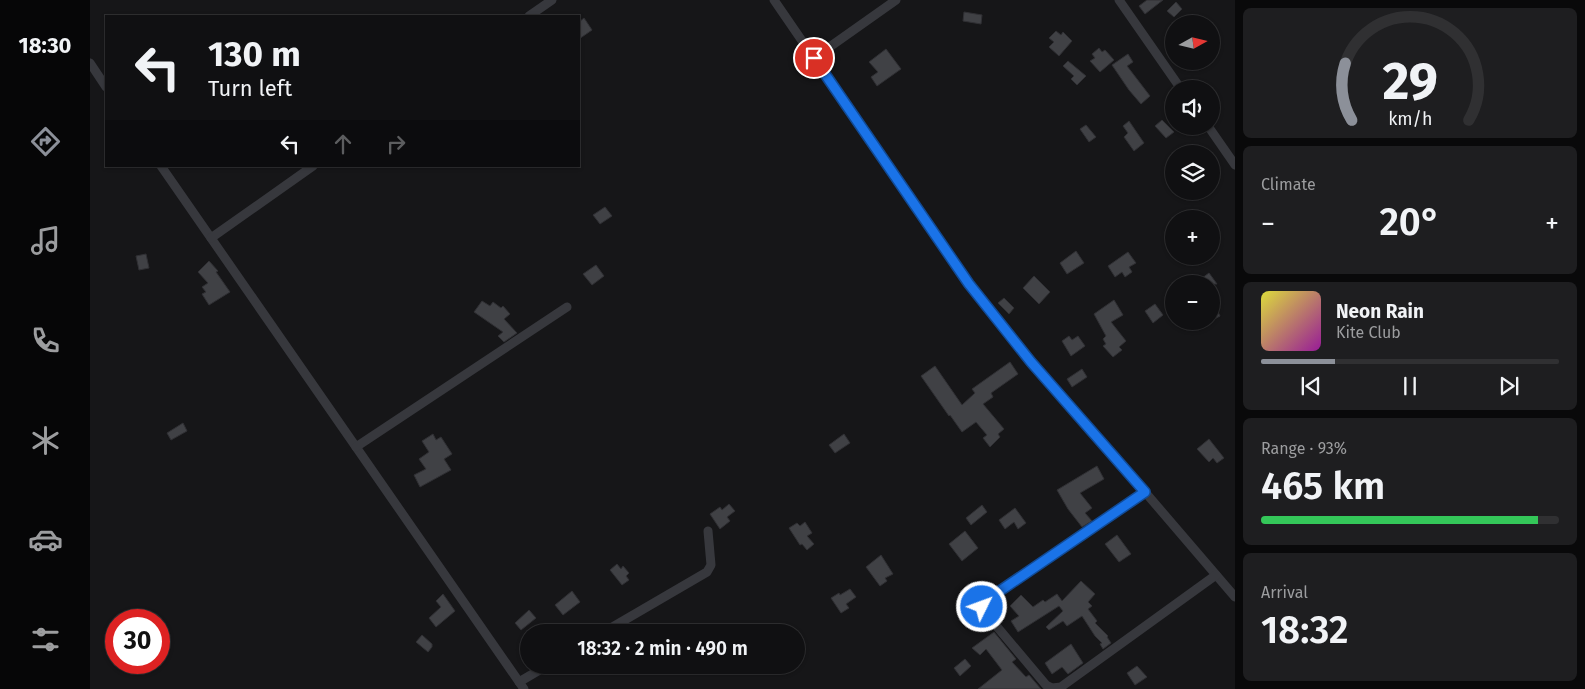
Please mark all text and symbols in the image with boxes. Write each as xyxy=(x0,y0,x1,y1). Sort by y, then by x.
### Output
north arrow xyxy=(1165,15,1220,70)
map controls xyxy=(1165,15,1220,330)
text: 18:30 xyxy=(19,32,71,59)
text: 130 m xyxy=(208,33,301,75)
icon: left xyxy=(125,35,190,100)
pin xyxy=(793,37,835,79)
icon: arrive xyxy=(800,44,828,72)
text: 29 xyxy=(1382,50,1438,113)
text: Turn left xyxy=(208,75,292,102)
button: sound xyxy=(1165,80,1220,135)
text: km/h xyxy=(1388,108,1432,130)
icon: directions xyxy=(28,124,63,159)
icon: left xyxy=(276,130,304,158)
icon: ahead xyxy=(329,130,357,158)
icon: right xyxy=(382,130,410,158)
button: layers xyxy=(1165,145,1220,200)
text: Climate xyxy=(1261,175,1316,194)
text: 20° xyxy=(1379,199,1441,245)
text: − xyxy=(1261,207,1275,240)
text: + xyxy=(1545,207,1559,240)
button: + xyxy=(1165,210,1220,265)
icon: music xyxy=(28,223,63,258)
button: − xyxy=(1165,275,1220,330)
text: Neon Rain xyxy=(1336,300,1424,323)
icon: phone xyxy=(28,323,63,358)
text: Kite Club xyxy=(1336,323,1401,342)
icon: previous xyxy=(1297,372,1325,400)
icon: pause xyxy=(1396,372,1424,400)
icon: next xyxy=(1495,372,1523,400)
icon: climate xyxy=(28,423,63,458)
text: Range · 93% xyxy=(1261,439,1347,458)
text: 465 km xyxy=(1261,463,1385,509)
icon: car xyxy=(28,522,63,557)
position arrow xyxy=(955,580,1007,632)
text: Arrival xyxy=(1261,583,1308,602)
text: 18:32 xyxy=(1261,607,1348,653)
speed limit sign: 30 xyxy=(105,609,170,674)
icon: filters xyxy=(28,622,63,657)
text: 18:32 · 2 min · 490 m xyxy=(577,637,748,660)

